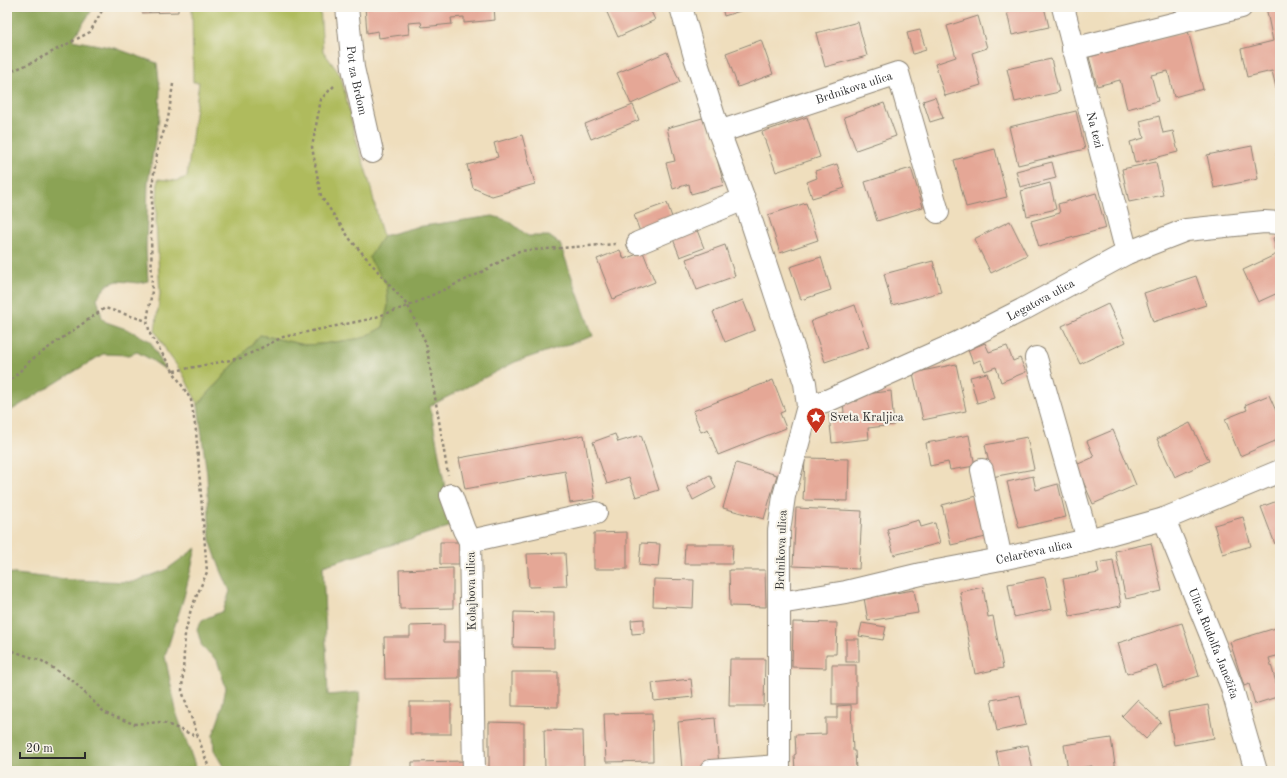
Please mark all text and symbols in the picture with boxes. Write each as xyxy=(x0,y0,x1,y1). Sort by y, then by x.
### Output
street label: Pot za Brdom xyxy=(344,45,369,117)
street label: Brdnikova ulica xyxy=(814,70,894,107)
street label: Na tezi xyxy=(1084,111,1104,149)
street label: Legatova ulica xyxy=(1005,278,1077,324)
place icon: Sveta Kraljica xyxy=(805,406,827,434)
place label: Sveta Kraljica xyxy=(830,412,904,424)
street label: Brdnikova ulica xyxy=(775,510,789,590)
street label: Celarčeva ulica xyxy=(995,539,1073,567)
street label: Kolajbova ulica xyxy=(465,551,479,631)
street label: Ulica Rudolfa Janežiča xyxy=(1186,587,1240,701)
scale bar xyxy=(20,734,85,760)
text: 20 m xyxy=(26,743,53,755)

